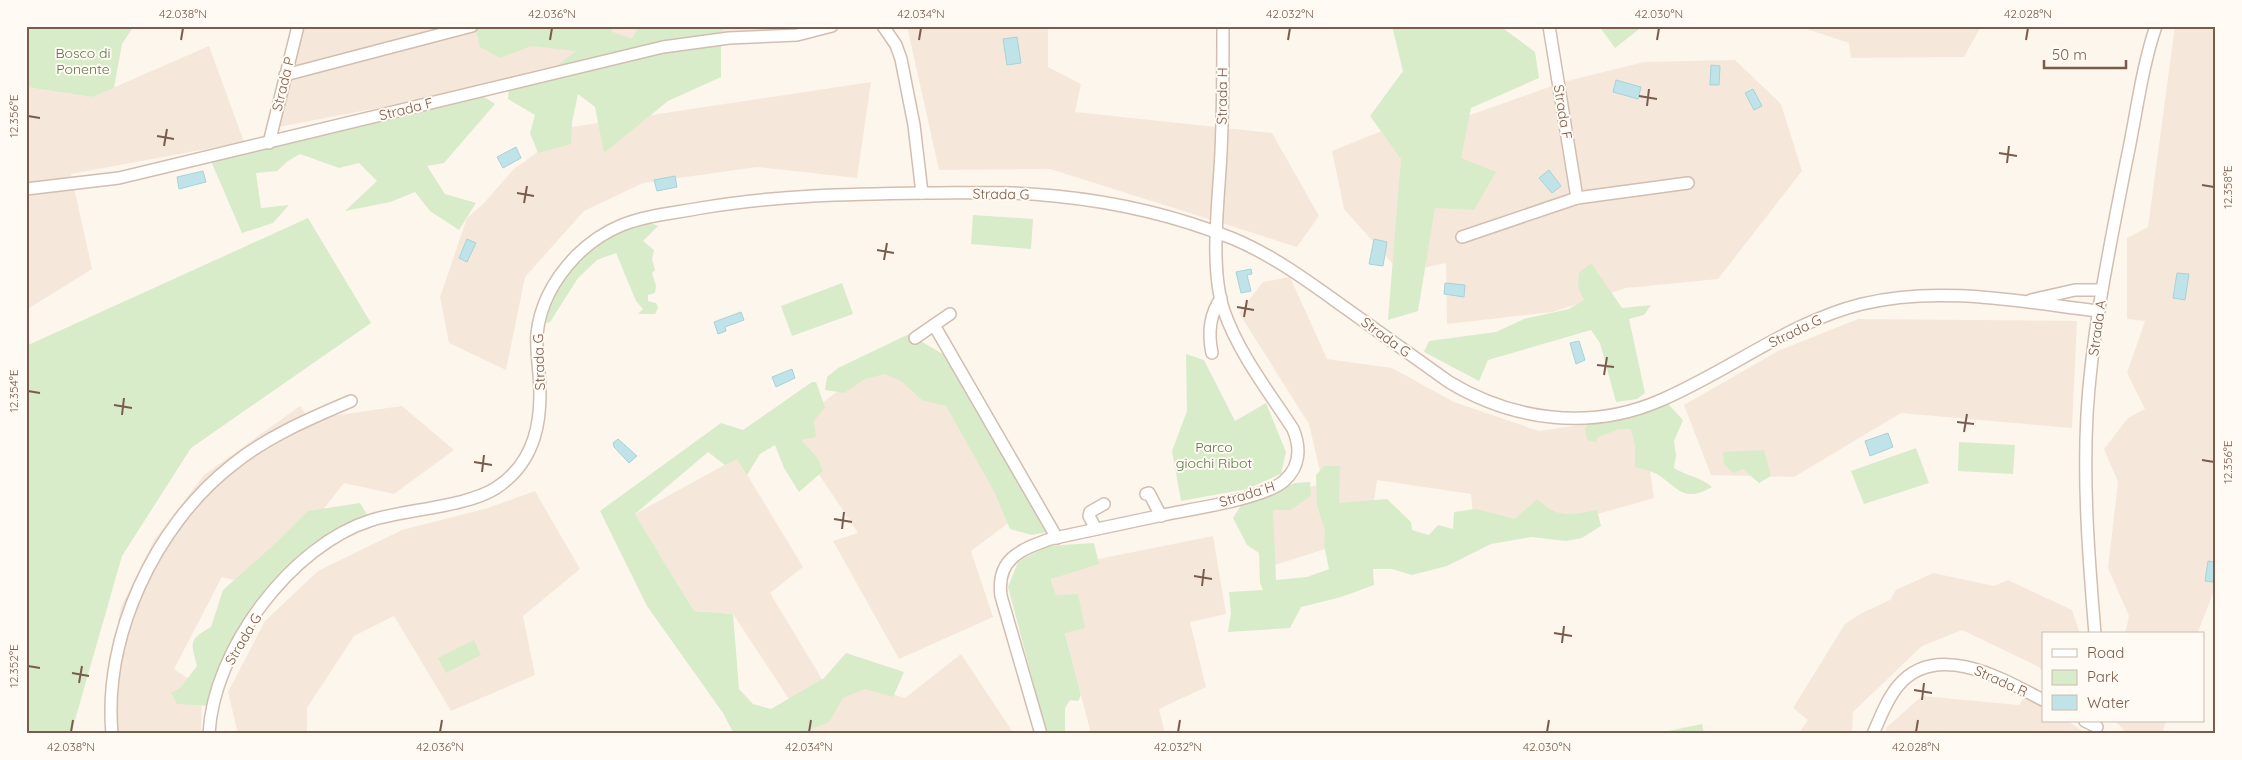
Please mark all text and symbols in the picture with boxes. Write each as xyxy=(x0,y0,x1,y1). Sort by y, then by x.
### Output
text: 42.038°N xyxy=(159,6,207,21)
text: 42.036°N xyxy=(528,6,576,21)
text: 42.034°N xyxy=(897,6,945,21)
text: 42.032°N xyxy=(1266,6,1314,21)
text: 42.030°N xyxy=(1635,6,1683,21)
text: 42.028°N xyxy=(2004,6,2052,21)
scale bar xyxy=(2044,38,2127,70)
park label: Bosco di Ponente xyxy=(55,44,111,78)
text: 50 m xyxy=(2052,45,2087,64)
street label: Strada P xyxy=(268,55,298,113)
street label: Strada H xyxy=(1213,67,1231,125)
street label: Strada F xyxy=(1550,83,1576,141)
text: 12.356°E xyxy=(6,94,21,138)
street label: Strada F xyxy=(377,94,435,124)
text: 12.358°E xyxy=(2220,165,2235,209)
street label: Strada G xyxy=(972,185,1030,203)
street label: Strada A xyxy=(2084,299,2110,357)
street label: Strada G xyxy=(1766,310,1824,352)
street label: Strada G xyxy=(1358,313,1414,361)
street label: Strada G xyxy=(529,333,549,391)
text: 12.354°E xyxy=(6,369,21,413)
park label: Parco giochi Ribot xyxy=(1176,438,1252,472)
text: 12.356°E xyxy=(2220,440,2235,484)
street label: Strada H xyxy=(1217,477,1277,511)
street label: Strada G xyxy=(221,610,265,668)
legend xyxy=(2042,632,2204,722)
text: Road xyxy=(2087,643,2124,662)
text: 12.352°E xyxy=(6,644,21,688)
street label: Strada R xyxy=(1972,661,2030,701)
text: Park xyxy=(2087,667,2119,686)
text: Water xyxy=(2087,693,2130,712)
text: 42.038°N xyxy=(47,739,95,754)
text: 42.036°N xyxy=(416,739,464,754)
text: 42.034°N xyxy=(785,739,833,754)
text: 42.032°N xyxy=(1154,739,1202,754)
text: 42.030°N xyxy=(1523,739,1571,754)
text: 42.028°N xyxy=(1892,739,1940,754)

